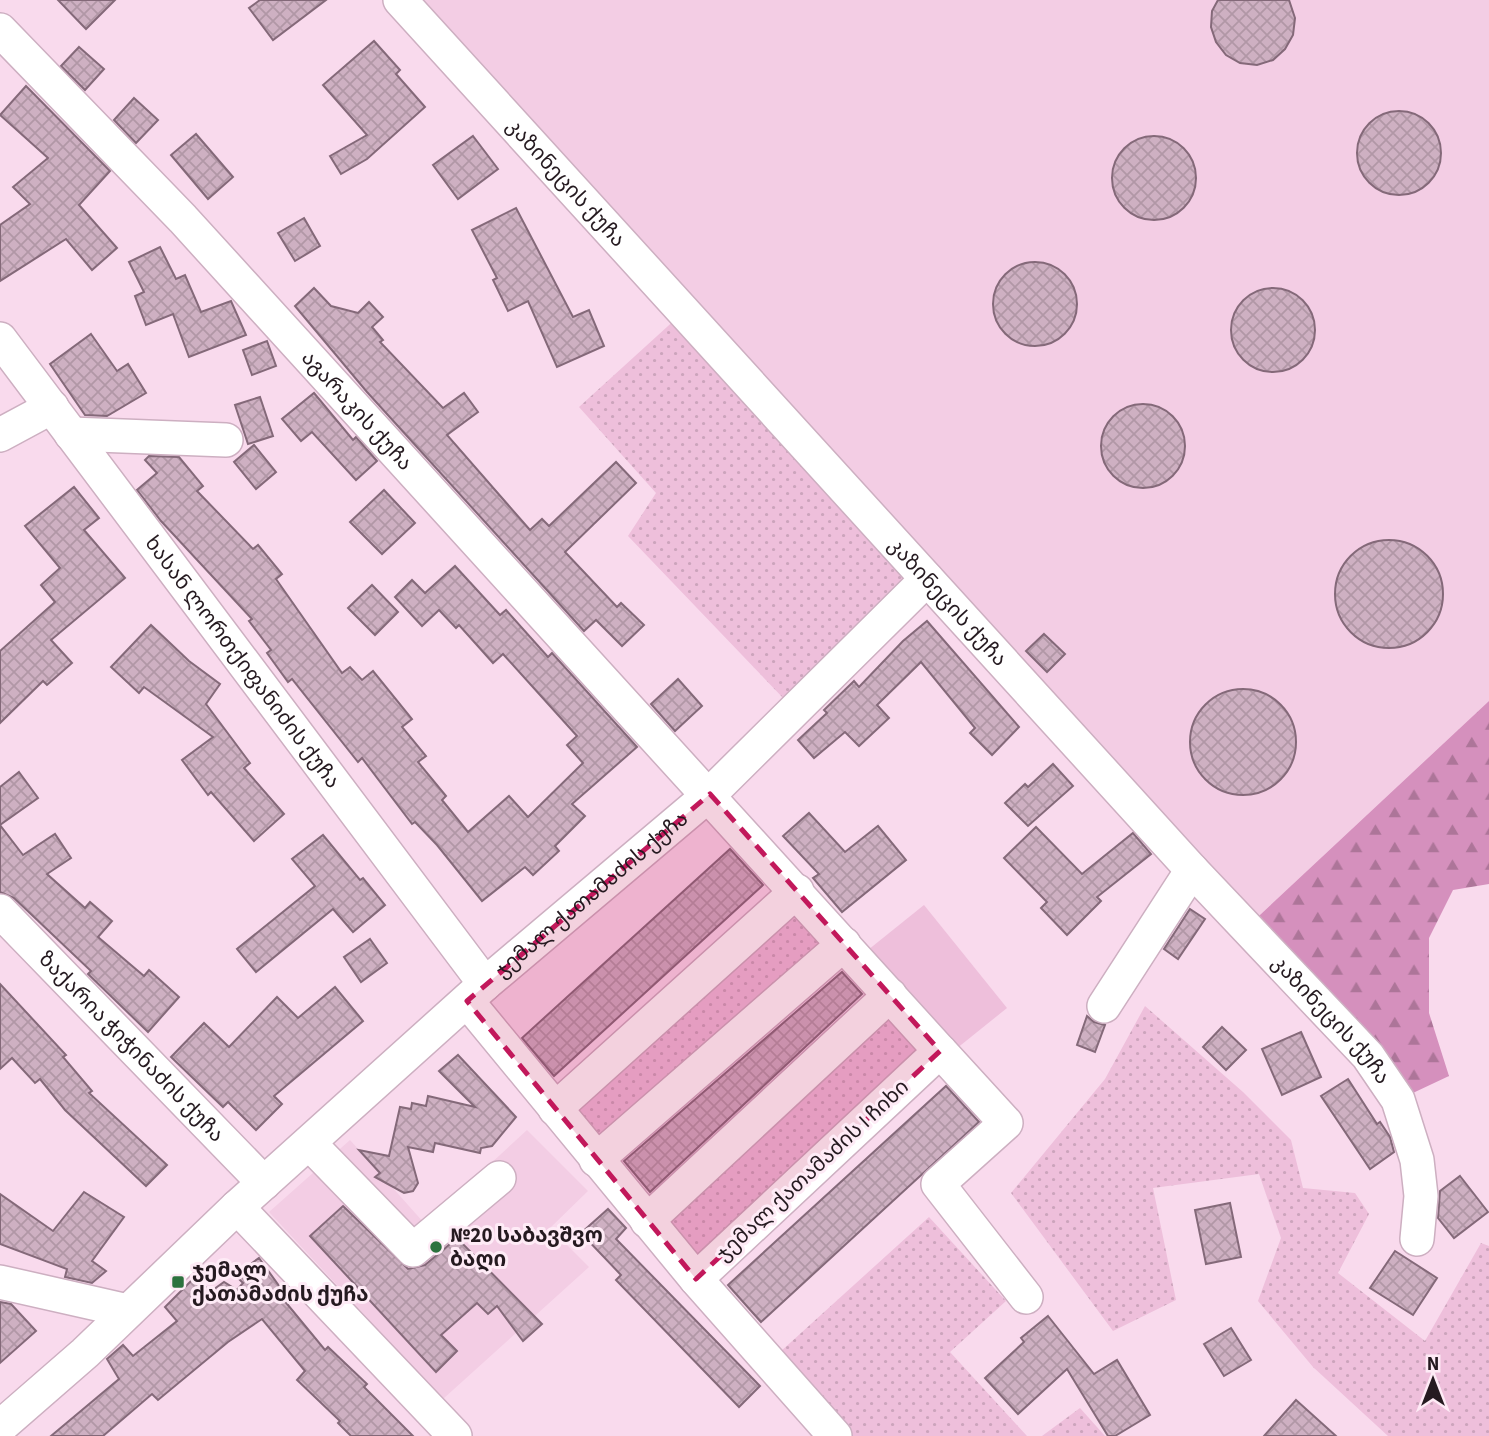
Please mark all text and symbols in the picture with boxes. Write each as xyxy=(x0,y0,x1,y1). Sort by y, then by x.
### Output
street label: კაზინეცის ქუჩა xyxy=(500,112,633,254)
street label: აგარაკის ქუჩა xyxy=(295,344,420,477)
street label: ხასან ლორთქიფანიძის ქუჩა xyxy=(138,529,348,795)
street label: კაზინეცის ქუჩა xyxy=(881,531,1015,673)
street label: ჯემალ ქათამაძის ქუჩა xyxy=(488,804,694,985)
street label: ზაქარია ჭიჭინაძის ქუჩა xyxy=(32,944,231,1149)
street label: კაზინეცის ქუჩა xyxy=(1265,948,1398,1090)
street label: ჯემალ ქათამაძის I ჩიხი xyxy=(709,1072,915,1268)
place label: №20 საბავშვო ბაღი xyxy=(450,1220,603,1274)
marker: №20 საბავშვო ბაღი xyxy=(428,1239,444,1255)
place label: ჯემალ ქათამაძის ქუჩა xyxy=(192,1255,369,1309)
marker: ჯემალ ქათამაძის ქუჩა xyxy=(170,1274,186,1290)
north arrow xyxy=(1398,1345,1468,1415)
text: N xyxy=(1427,1351,1439,1378)

